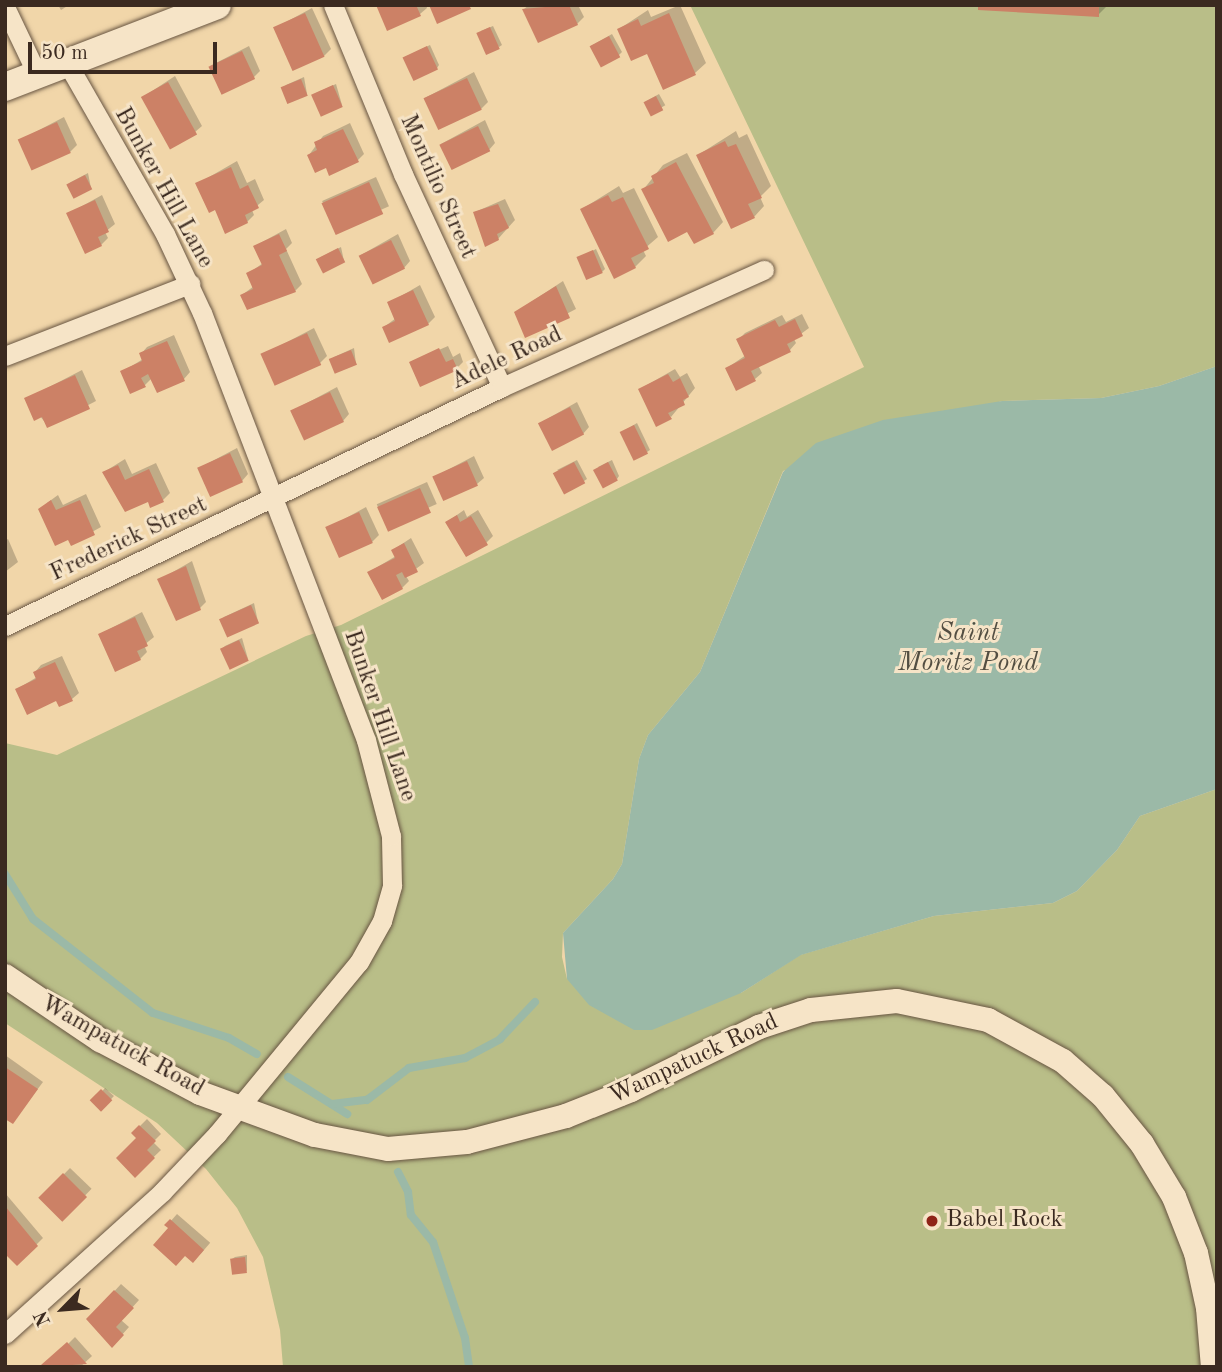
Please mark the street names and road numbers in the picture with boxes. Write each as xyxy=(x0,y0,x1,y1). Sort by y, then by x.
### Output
street label: Bunker Hill Lane xyxy=(107,103,219,273)
street label: Montilio Street xyxy=(392,110,482,264)
street label: Adele Road xyxy=(447,321,567,397)
street label: Frederick Street xyxy=(46,491,212,589)
street label: Bunker Hill Lane xyxy=(336,626,422,806)
street label: Wampatuck Road xyxy=(35,990,209,1104)
street label: Wampatuck Road xyxy=(605,1008,783,1112)

